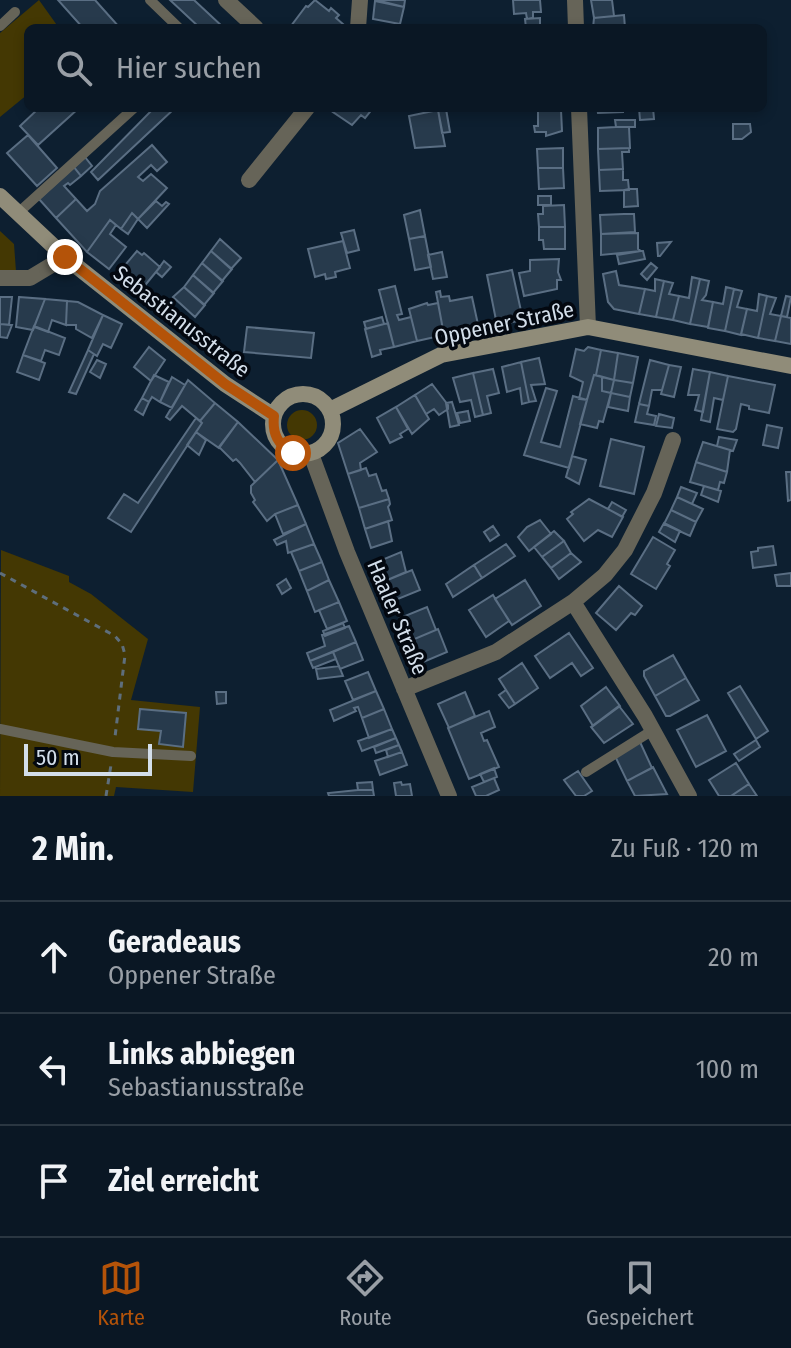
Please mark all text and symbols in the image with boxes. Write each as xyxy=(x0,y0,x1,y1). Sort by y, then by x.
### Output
search box xyxy=(24,24,767,112)
icon: search xyxy=(52,46,96,90)
text: Hier suchen xyxy=(116,50,262,86)
route end xyxy=(47,239,83,275)
street label: Sebastianusstraße xyxy=(108,260,255,383)
street label: Oppener Straße xyxy=(432,296,576,351)
route start xyxy=(275,435,311,471)
street label: Haaler Straße xyxy=(361,556,434,679)
scale bar xyxy=(24,740,152,776)
text: 50 m xyxy=(36,744,80,771)
text: 2 Min. xyxy=(32,828,114,869)
text: Zu Fuß · 120 m xyxy=(611,833,759,864)
text: Geradeaus xyxy=(108,924,241,960)
icon: ahead xyxy=(32,935,76,979)
text: 20 m xyxy=(708,942,759,973)
text: Oppener Straße xyxy=(108,960,276,991)
text: Links abbiegen xyxy=(108,1036,296,1072)
icon: left xyxy=(32,1047,76,1091)
text: 100 m xyxy=(696,1054,759,1085)
text: Sebastianusstraße xyxy=(108,1072,304,1103)
icon: arrive xyxy=(32,1159,76,1203)
text: Ziel erreicht xyxy=(108,1163,259,1199)
tab: Karte xyxy=(97,1256,145,1331)
tab: Route xyxy=(339,1256,392,1331)
tab: Gespeichert xyxy=(586,1256,694,1331)

